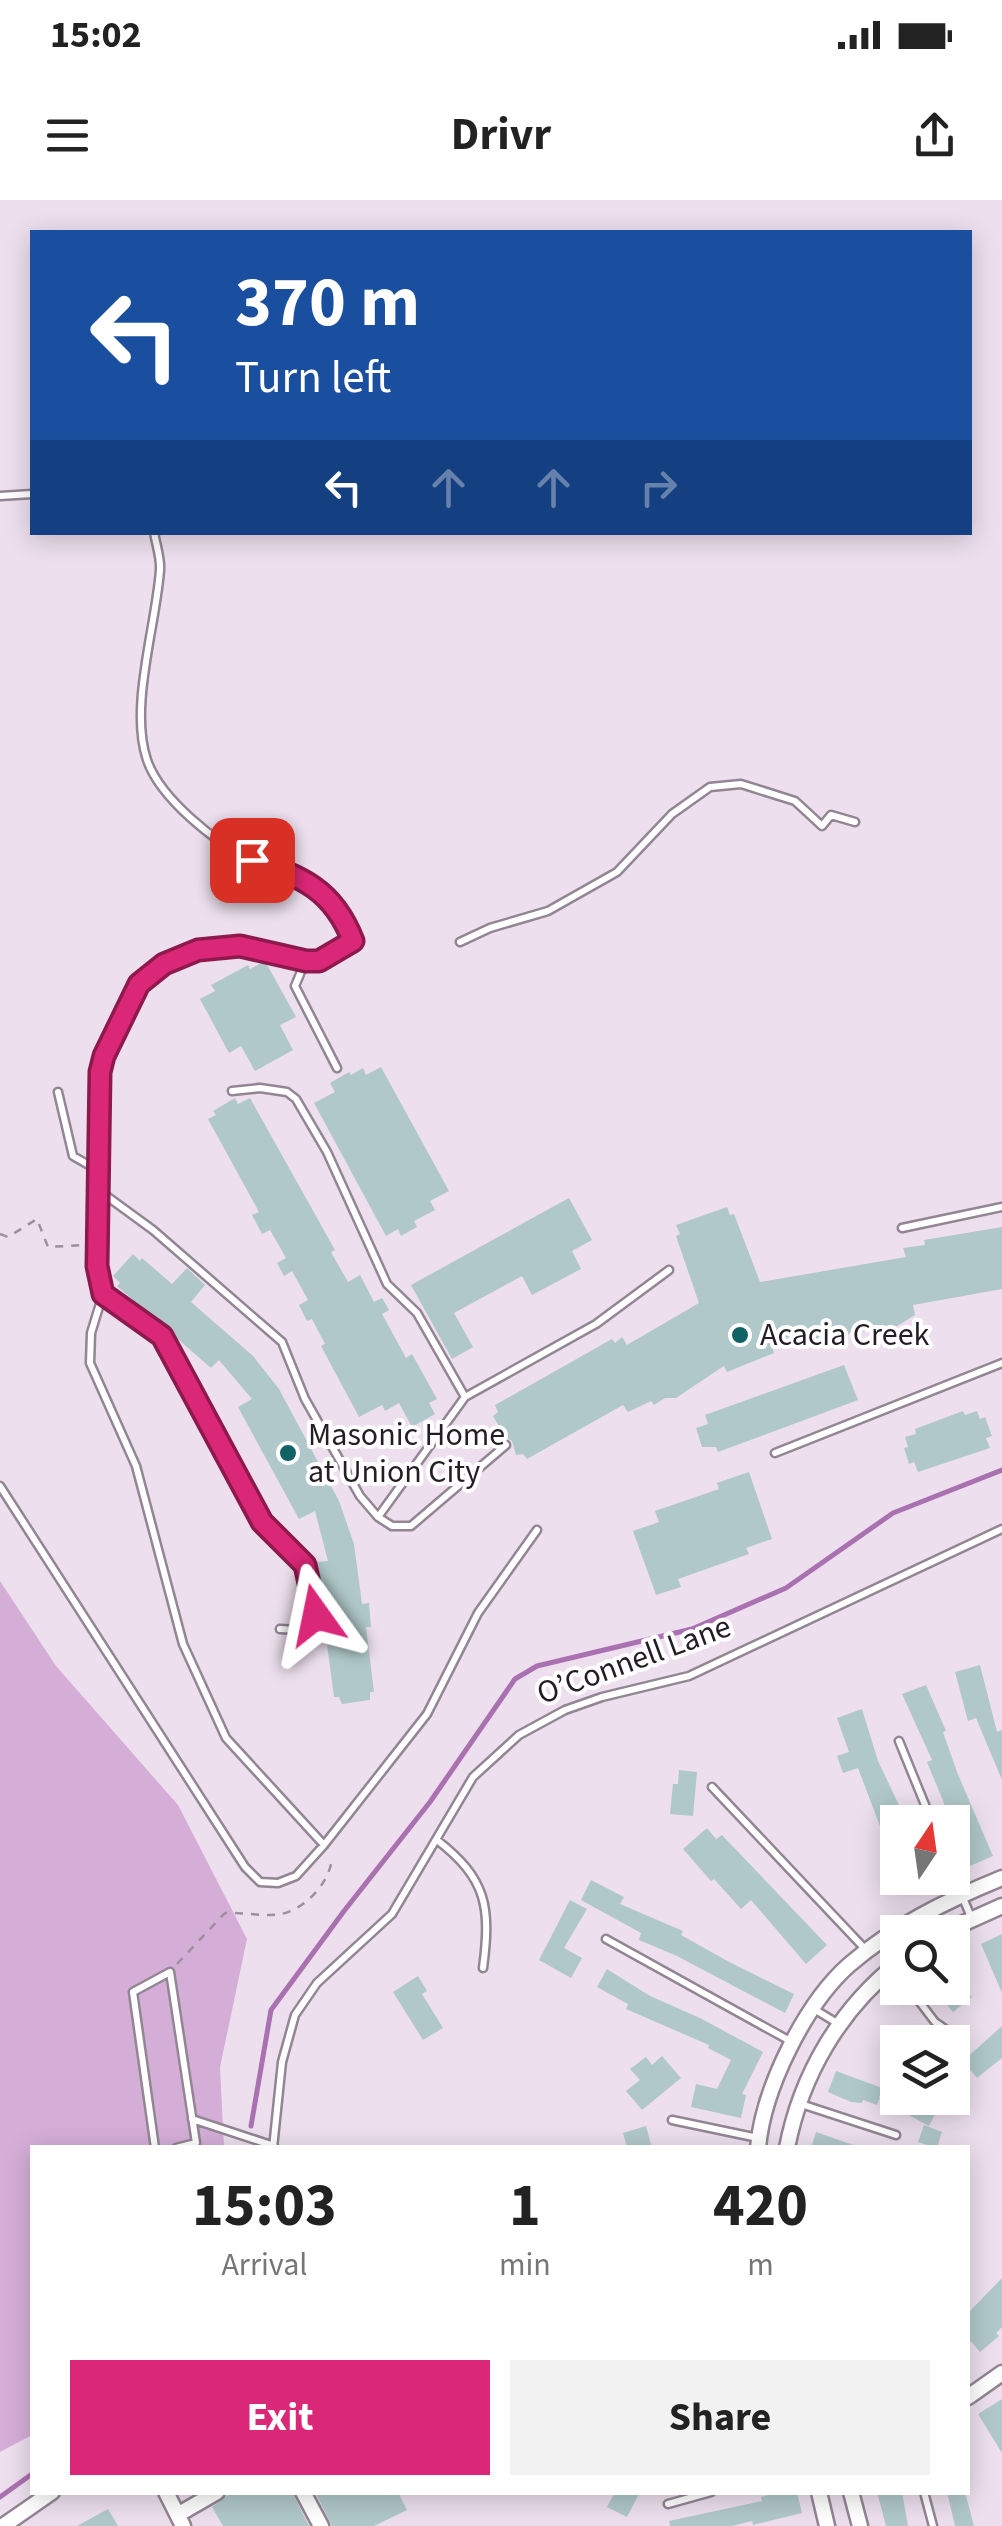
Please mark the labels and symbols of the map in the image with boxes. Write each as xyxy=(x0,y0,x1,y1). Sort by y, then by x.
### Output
pin xyxy=(210,818,295,903)
place label: Acacia Creek xyxy=(760,1312,930,1358)
marker: Acacia Creek xyxy=(729,1324,751,1346)
place label: Masonic Home at Union City xyxy=(308,1412,505,1495)
marker: Masonic Home at Union City xyxy=(277,1442,299,1464)
position arrow xyxy=(264,1563,368,1667)
street label: O’Connell Lane xyxy=(531,1604,737,1716)
north arrow xyxy=(880,1805,970,1895)

